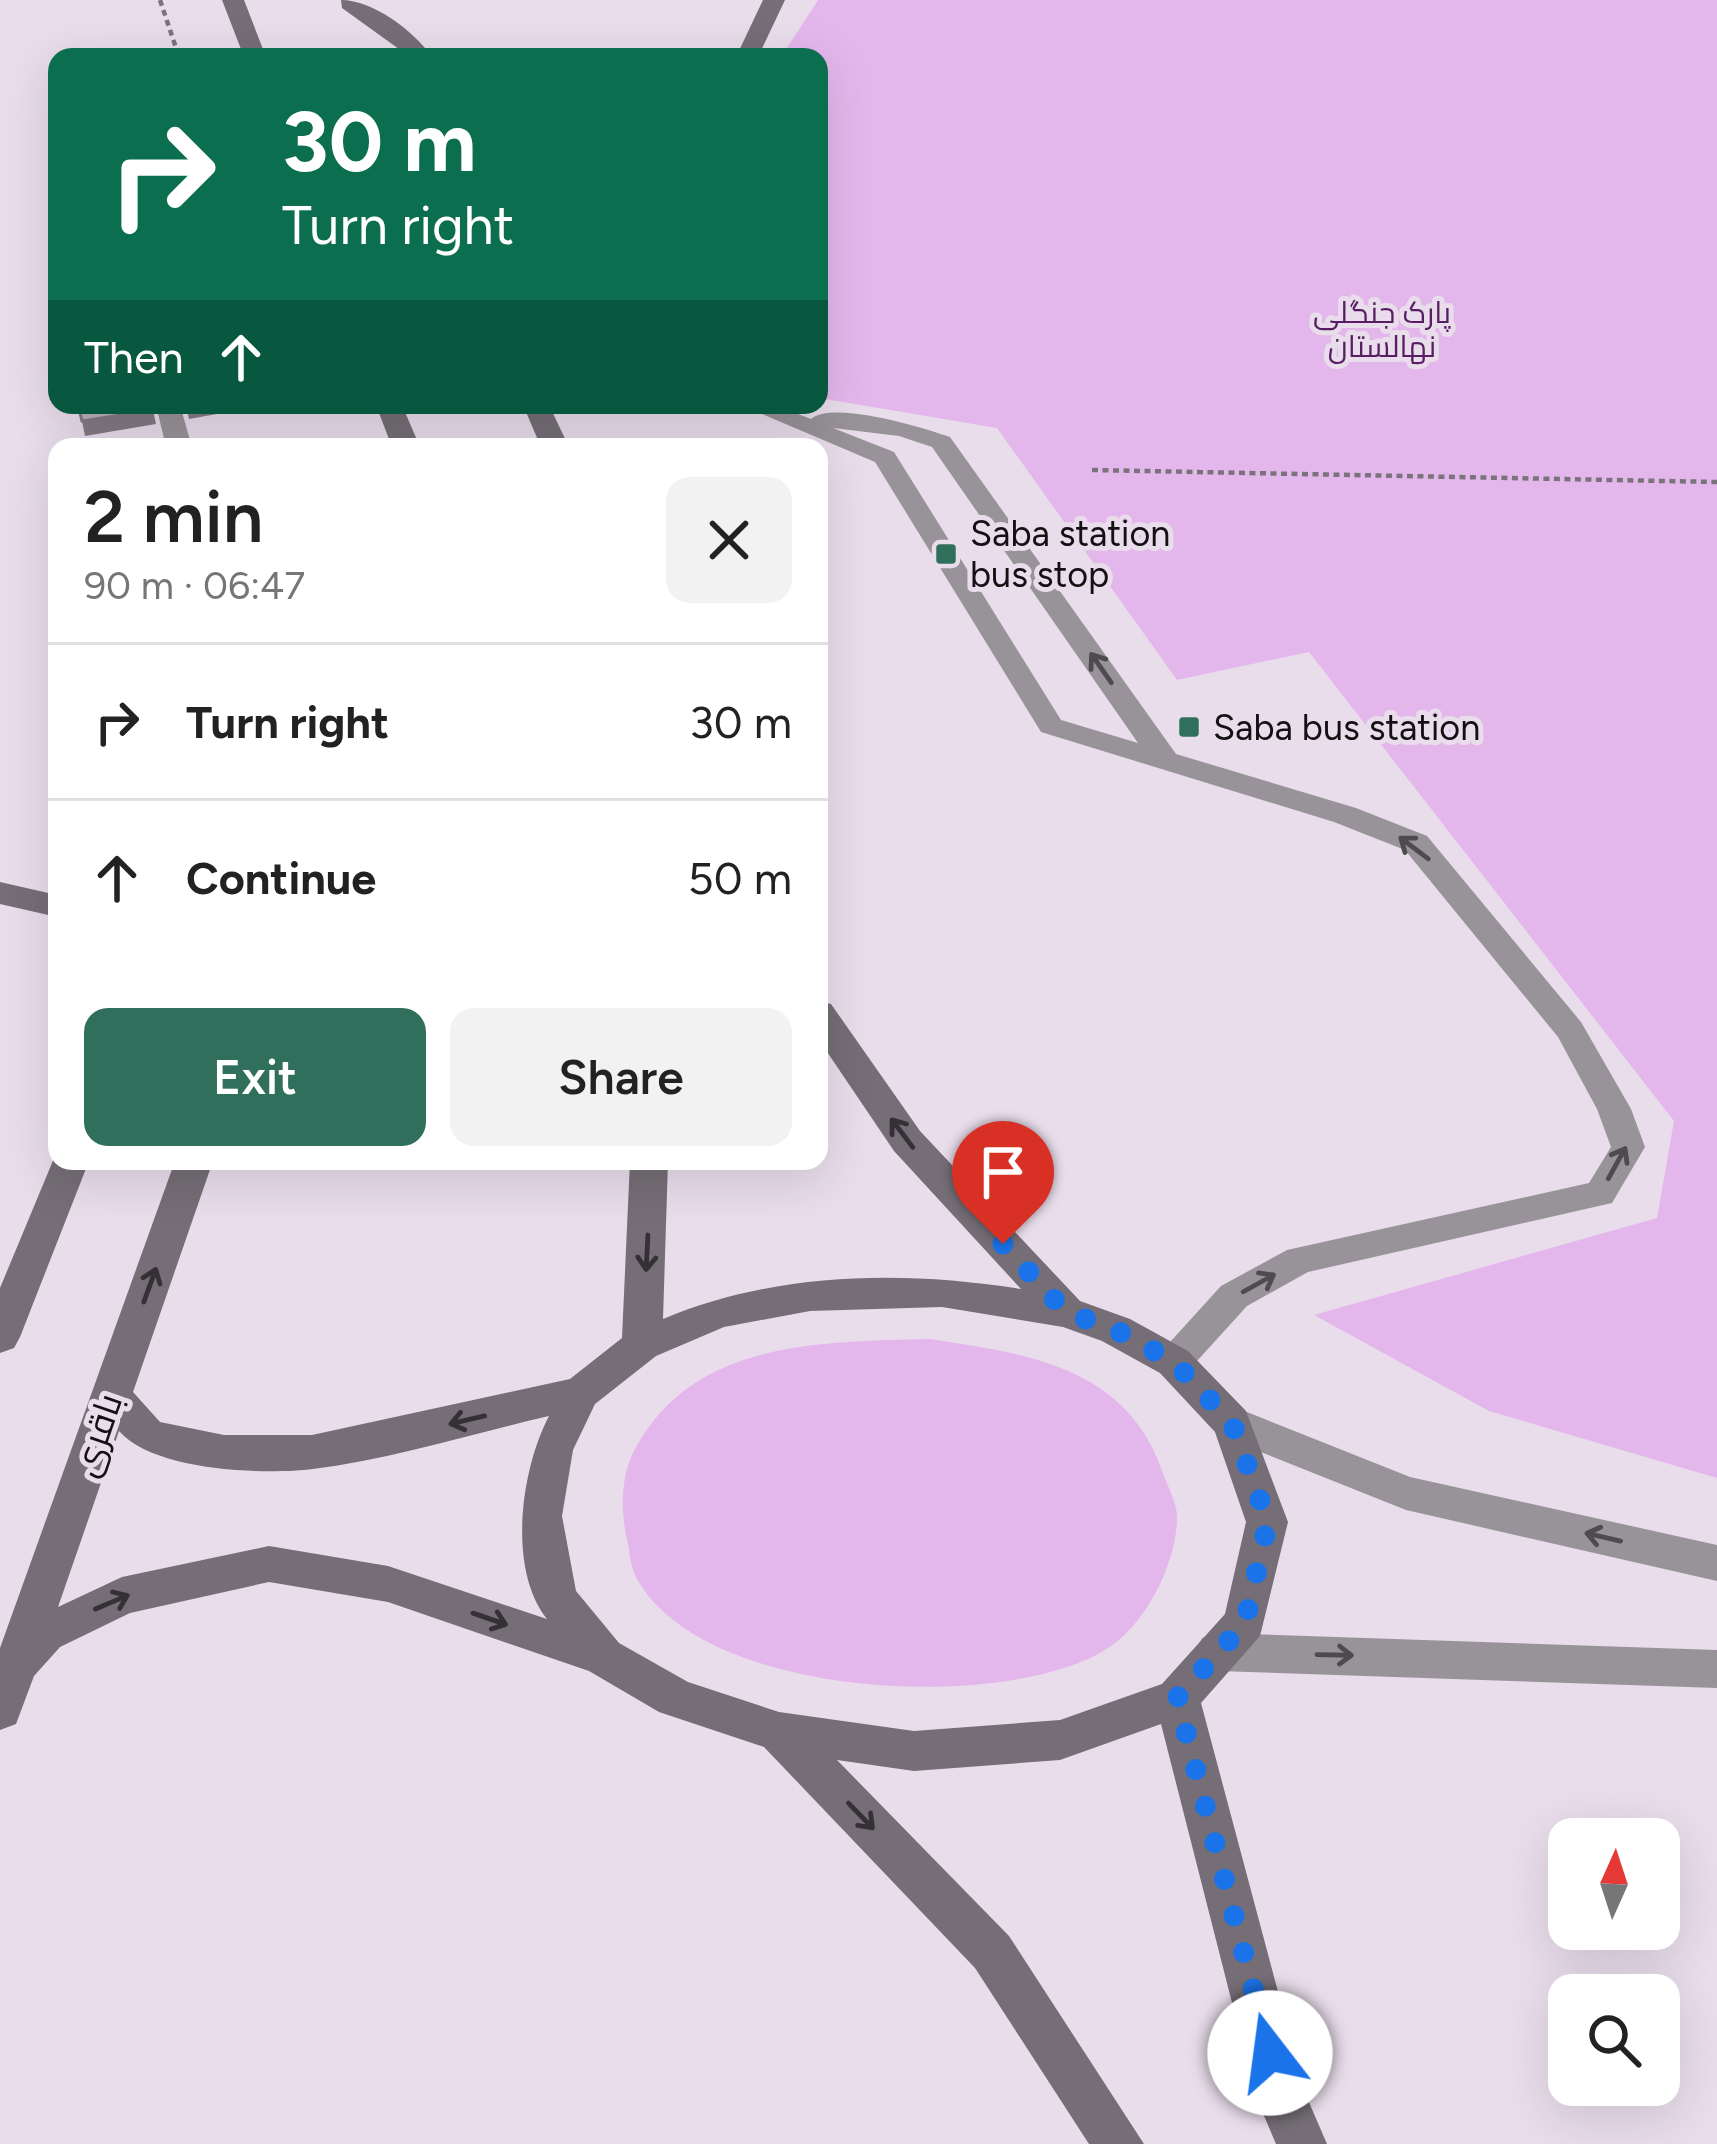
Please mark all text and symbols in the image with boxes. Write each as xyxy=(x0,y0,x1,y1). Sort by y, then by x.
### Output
text: 30 m xyxy=(282,91,476,192)
icon: right xyxy=(84,96,240,252)
text: Turn right xyxy=(282,193,514,258)
park label: پارک جنگلی نهالستان xyxy=(1313,294,1451,365)
icon: ahead xyxy=(208,324,274,390)
text: Then xyxy=(84,330,184,384)
text: 2 min xyxy=(84,474,263,560)
button: close xyxy=(666,477,792,603)
place label: Saba station bus stop xyxy=(970,512,1170,596)
marker: Saba station bus stop xyxy=(933,541,959,567)
text: 90 m · 06:47 xyxy=(84,562,305,609)
one-way arrow xyxy=(1089,652,1114,685)
icon: right xyxy=(84,689,150,755)
text: Turn right xyxy=(186,695,389,749)
text: 30 m xyxy=(689,695,792,749)
place label: Saba bus station xyxy=(1213,706,1480,749)
marker: Saba bus station xyxy=(1176,714,1202,740)
one-way arrow xyxy=(1399,836,1431,862)
icon: ahead xyxy=(84,845,150,911)
text: Continue xyxy=(186,851,376,905)
text: 50 m xyxy=(688,851,792,905)
button: Exit xyxy=(84,1008,426,1146)
button: Share xyxy=(450,1008,792,1146)
one-way arrow xyxy=(890,1117,916,1150)
pin xyxy=(952,1121,1054,1244)
icon: arrive xyxy=(970,1139,1036,1205)
one-way arrow xyxy=(1607,1146,1630,1181)
one-way arrow xyxy=(635,1233,658,1272)
one-way arrow xyxy=(141,1267,162,1304)
one-way arrow xyxy=(1240,1271,1275,1294)
street label: باقری xyxy=(63,1388,131,1482)
one-way arrow xyxy=(449,1410,487,1432)
one-way arrow xyxy=(1584,1525,1622,1548)
one-way arrow xyxy=(93,1590,130,1611)
one-way arrow xyxy=(471,1610,508,1631)
one-way arrow xyxy=(1315,1644,1354,1667)
one-way arrow xyxy=(846,1801,874,1830)
north arrow xyxy=(1548,1818,1680,1950)
map controls xyxy=(1548,1818,1680,2106)
button: search xyxy=(1548,1974,1680,2106)
position arrow xyxy=(1207,1990,1333,2116)

